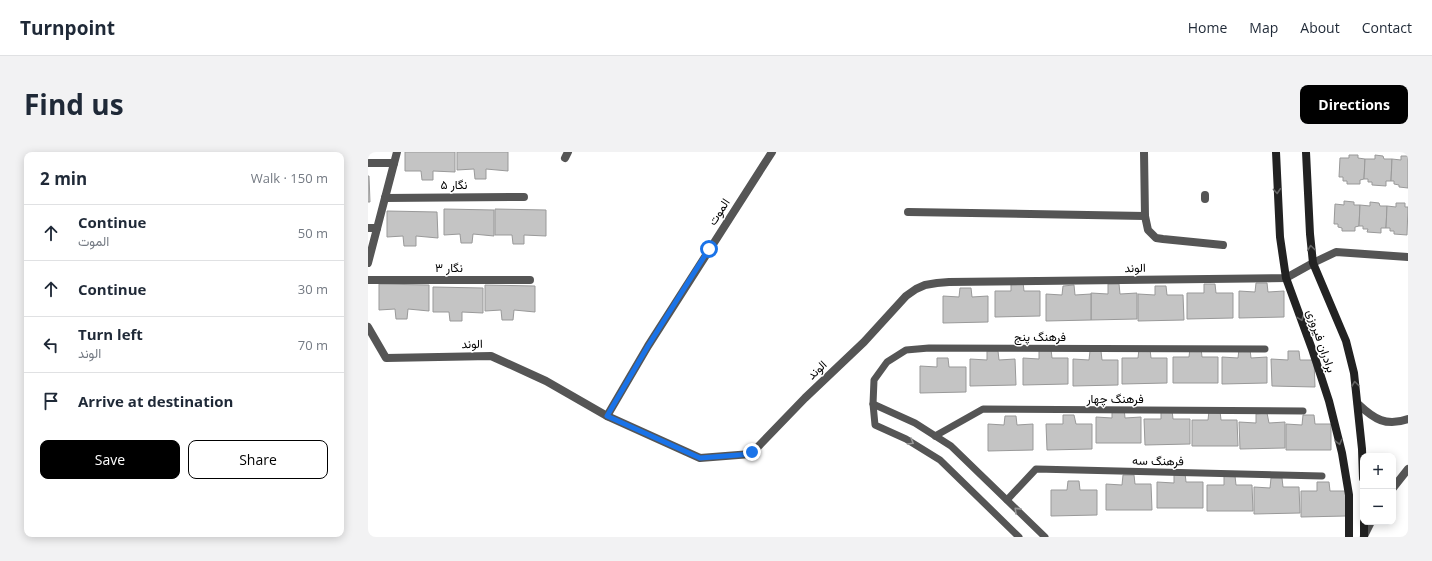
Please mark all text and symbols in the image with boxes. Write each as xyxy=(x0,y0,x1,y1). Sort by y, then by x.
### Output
text: Turnpoint xyxy=(20,15,115,41)
text: Home xyxy=(1188,18,1227,37)
text: Map xyxy=(1249,18,1278,37)
text: About xyxy=(1300,18,1340,37)
text: Contact xyxy=(1362,18,1412,37)
text: Find us xyxy=(24,85,124,123)
button: Directions xyxy=(1300,85,1408,124)
text: 2 min xyxy=(40,167,87,190)
text: Walk · 150 m xyxy=(251,169,328,187)
street label: نگار ۵ xyxy=(441,176,468,193)
one-way arrow xyxy=(1273,188,1282,194)
street label: الموت xyxy=(704,195,734,228)
text: Continue xyxy=(78,212,146,232)
icon: ahead xyxy=(40,222,62,244)
text: 50 m xyxy=(298,224,328,242)
text: الموت xyxy=(78,232,109,250)
route start xyxy=(700,240,718,258)
one-way arrow xyxy=(1307,245,1316,251)
street label: نگار ۳ xyxy=(435,259,463,276)
street label: الوند xyxy=(1124,259,1146,276)
icon: ahead xyxy=(40,278,62,300)
text: Continue xyxy=(78,279,146,299)
text: 30 m xyxy=(298,280,328,298)
street label: برادران فیروزی xyxy=(1303,307,1340,375)
one-way arrow xyxy=(1296,314,1305,321)
text: Turn left xyxy=(78,324,143,344)
street label: فرهنگ پنج xyxy=(1014,328,1066,346)
icon: left xyxy=(40,334,62,356)
street label: الوند xyxy=(461,335,483,352)
text: 70 m xyxy=(298,336,328,354)
text: الوند xyxy=(78,344,101,362)
street label: الوند xyxy=(803,356,830,383)
one-way arrow xyxy=(1351,381,1360,387)
icon: arrive xyxy=(40,390,62,412)
street label: فرهنگ چهار xyxy=(1085,390,1144,407)
text: Arrive at destination xyxy=(78,391,233,411)
one-way arrow xyxy=(907,437,914,444)
one-way arrow xyxy=(1335,439,1343,445)
button: Save xyxy=(40,440,180,479)
button: Share xyxy=(188,440,328,479)
route end xyxy=(743,443,761,461)
street label: فرهنگ سه xyxy=(1132,452,1184,469)
map controls xyxy=(1360,453,1396,525)
button: + xyxy=(1360,453,1396,489)
button: − xyxy=(1360,489,1396,525)
one-way arrow xyxy=(1014,507,1022,515)

